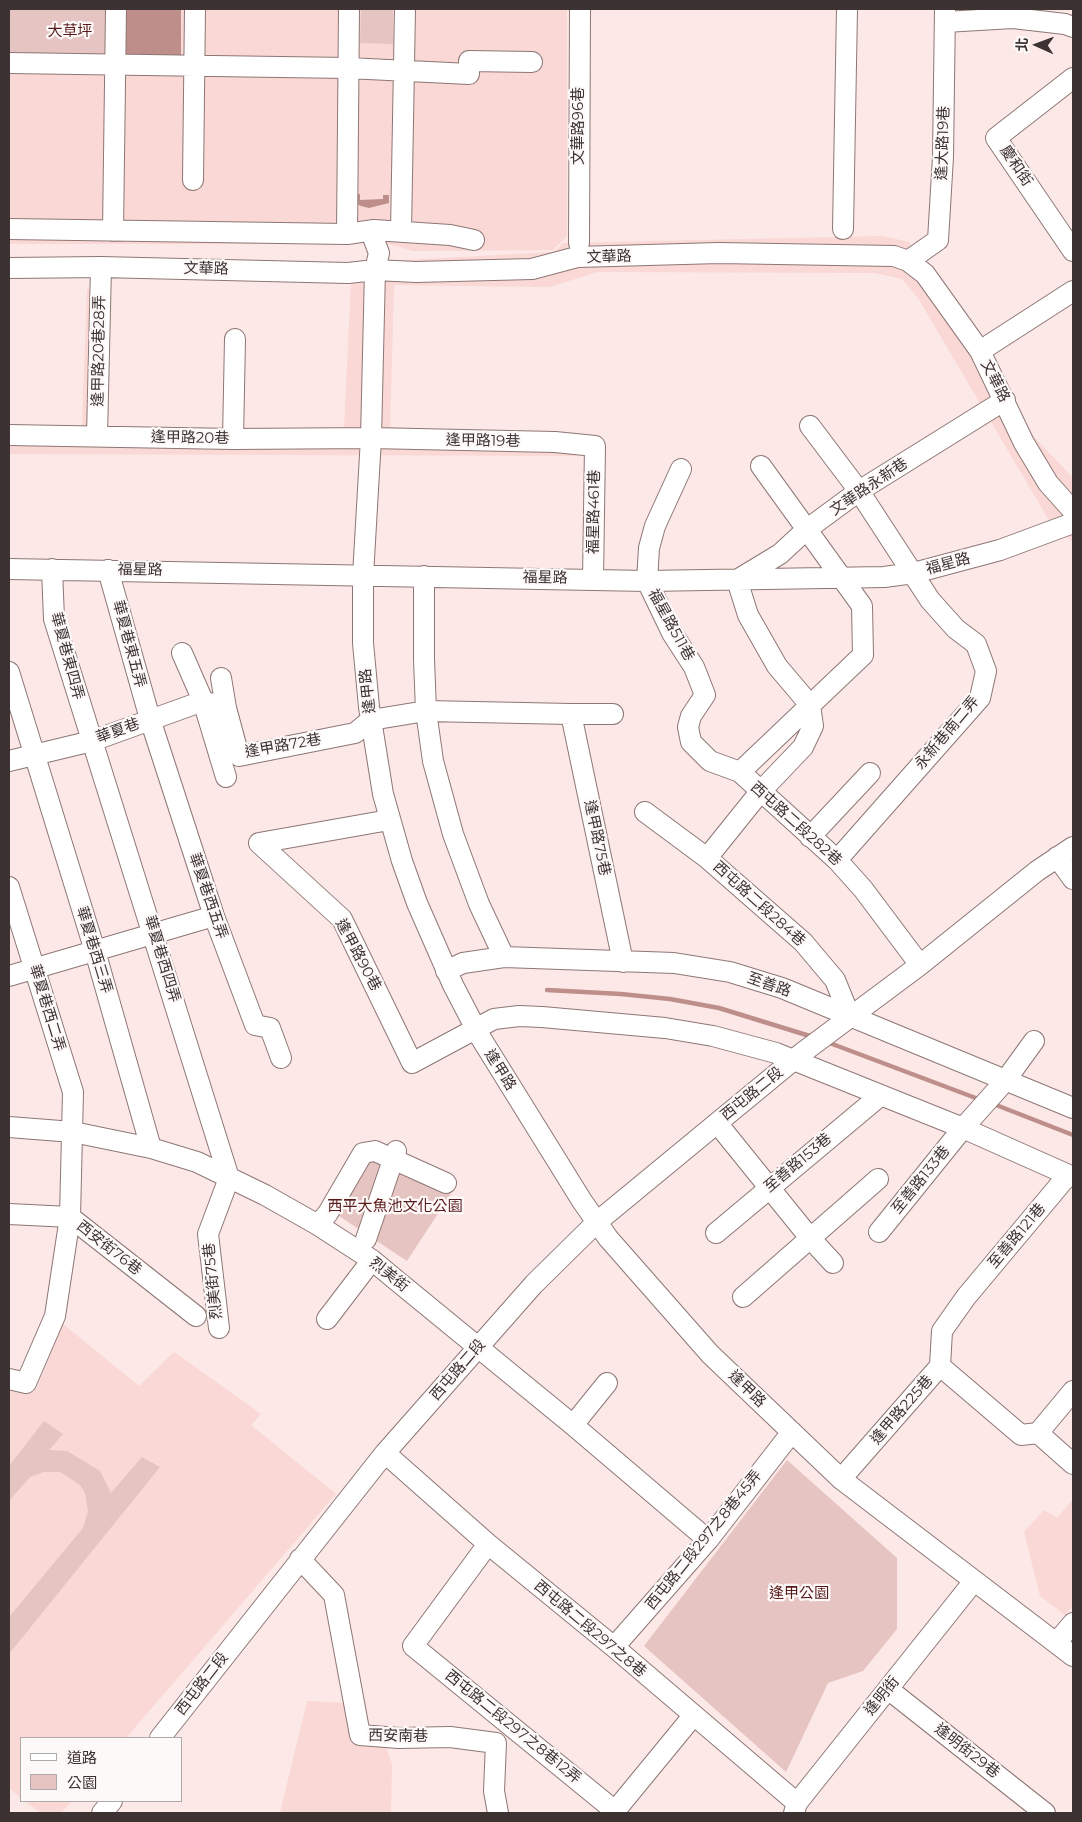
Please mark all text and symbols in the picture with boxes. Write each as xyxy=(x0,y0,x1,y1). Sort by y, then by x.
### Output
north arrow xyxy=(1012,20,1062,70)
park label: 大草坪 xyxy=(48,23,92,41)
text: 北 xyxy=(1013,37,1031,52)
street label: 文華路96巷 xyxy=(570,87,588,165)
street label: 逢大路19巷 xyxy=(933,105,953,181)
street label: 慶和街 xyxy=(996,142,1036,190)
street label: 文華路 xyxy=(586,247,632,267)
street label: 文華路 xyxy=(183,260,229,278)
street label: 逢甲路20巷28弄 xyxy=(89,295,109,407)
street label: 文華路 xyxy=(977,357,1013,405)
street label: 逢甲路20巷 xyxy=(151,428,229,448)
street label: 逢甲路19巷 xyxy=(446,431,520,451)
street label: 文華路永新巷 xyxy=(827,454,911,520)
street label: 福星路461巷 xyxy=(584,470,604,554)
street label: 福星路 xyxy=(924,549,972,579)
street label: 福星路 xyxy=(117,561,163,579)
street label: 福星路 xyxy=(522,569,568,587)
street label: 福星路511巷 xyxy=(644,586,698,664)
street label: 華夏巷東五弄 xyxy=(109,598,149,690)
street label: 華夏巷東四弄 xyxy=(47,610,87,702)
street label: 逢甲路 xyxy=(357,668,379,714)
street label: 永新巷南二弄 xyxy=(911,693,983,773)
street label: 華夏巷 xyxy=(94,715,142,747)
street label: 逢甲路72巷 xyxy=(243,730,323,762)
street label: 西屯路二段282巷 xyxy=(747,778,845,870)
street label: 逢甲路75巷 xyxy=(580,798,614,878)
street label: 華夏巷西五弄 xyxy=(185,851,231,941)
street label: 西屯路二段284巷 xyxy=(709,858,809,950)
street label: 華夏巷西三弄 xyxy=(72,904,116,996)
street label: 華夏巷西四弄 xyxy=(140,913,184,1005)
street label: 逢甲路90巷 xyxy=(331,916,385,994)
street label: 華夏巷西二弄 xyxy=(25,962,69,1054)
street label: 至善路 xyxy=(745,969,793,1001)
street label: 逢甲路 xyxy=(480,1046,520,1094)
street label: 西屯路二段 xyxy=(717,1063,787,1125)
street label: 至善路153巷 xyxy=(761,1130,835,1196)
street label: 至善路133巷 xyxy=(888,1142,954,1218)
park label: 西平大魚池文化公園 xyxy=(328,1198,462,1216)
street label: 至善路121巷 xyxy=(985,1200,1049,1272)
street label: 西安街76巷 xyxy=(73,1217,145,1279)
street label: 烈美街75巷 xyxy=(200,1242,226,1320)
street label: 烈美街 xyxy=(366,1254,412,1296)
street label: 西屯路二段 xyxy=(427,1336,489,1404)
street label: 逢甲路 xyxy=(725,1367,769,1411)
street label: 逢甲路225巷 xyxy=(867,1372,937,1448)
street label: 西屯路二段297之8巷45弄 xyxy=(642,1467,766,1613)
street label: 西屯路二段297之8巷 xyxy=(530,1577,650,1681)
park label: 逢甲公園 xyxy=(769,1585,829,1603)
street label: 西屯路二段 xyxy=(172,1649,232,1719)
street label: 西屯路二段297之8巷12弄 xyxy=(441,1667,585,1787)
street label: 逢明街 xyxy=(861,1673,903,1719)
street label: 逢明街29巷 xyxy=(931,1720,1003,1782)
street label: 西安南巷 xyxy=(368,1726,428,1746)
legend xyxy=(20,1737,182,1802)
text: 道路 xyxy=(67,1748,97,1767)
text: 公園 xyxy=(67,1773,97,1792)

